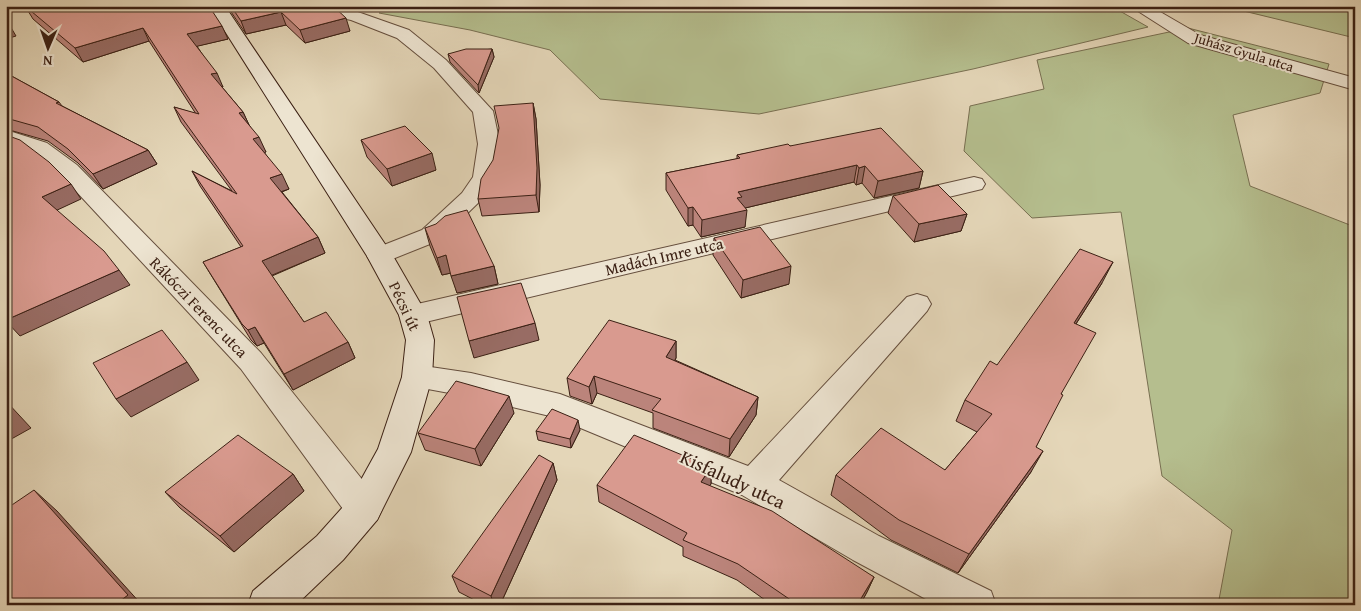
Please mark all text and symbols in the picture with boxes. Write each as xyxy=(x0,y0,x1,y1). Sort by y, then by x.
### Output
north arrow xyxy=(22,22,72,72)
street label: Juhász Gyula utca xyxy=(1190,27,1297,77)
text: N xyxy=(42,51,53,71)
street label: Madách Imre utca xyxy=(603,231,726,281)
street label: Rákóczi Ferenc utca xyxy=(144,251,254,363)
street label: Pécsi út xyxy=(383,277,427,335)
street label: Kisfaludy utca xyxy=(676,442,790,516)

